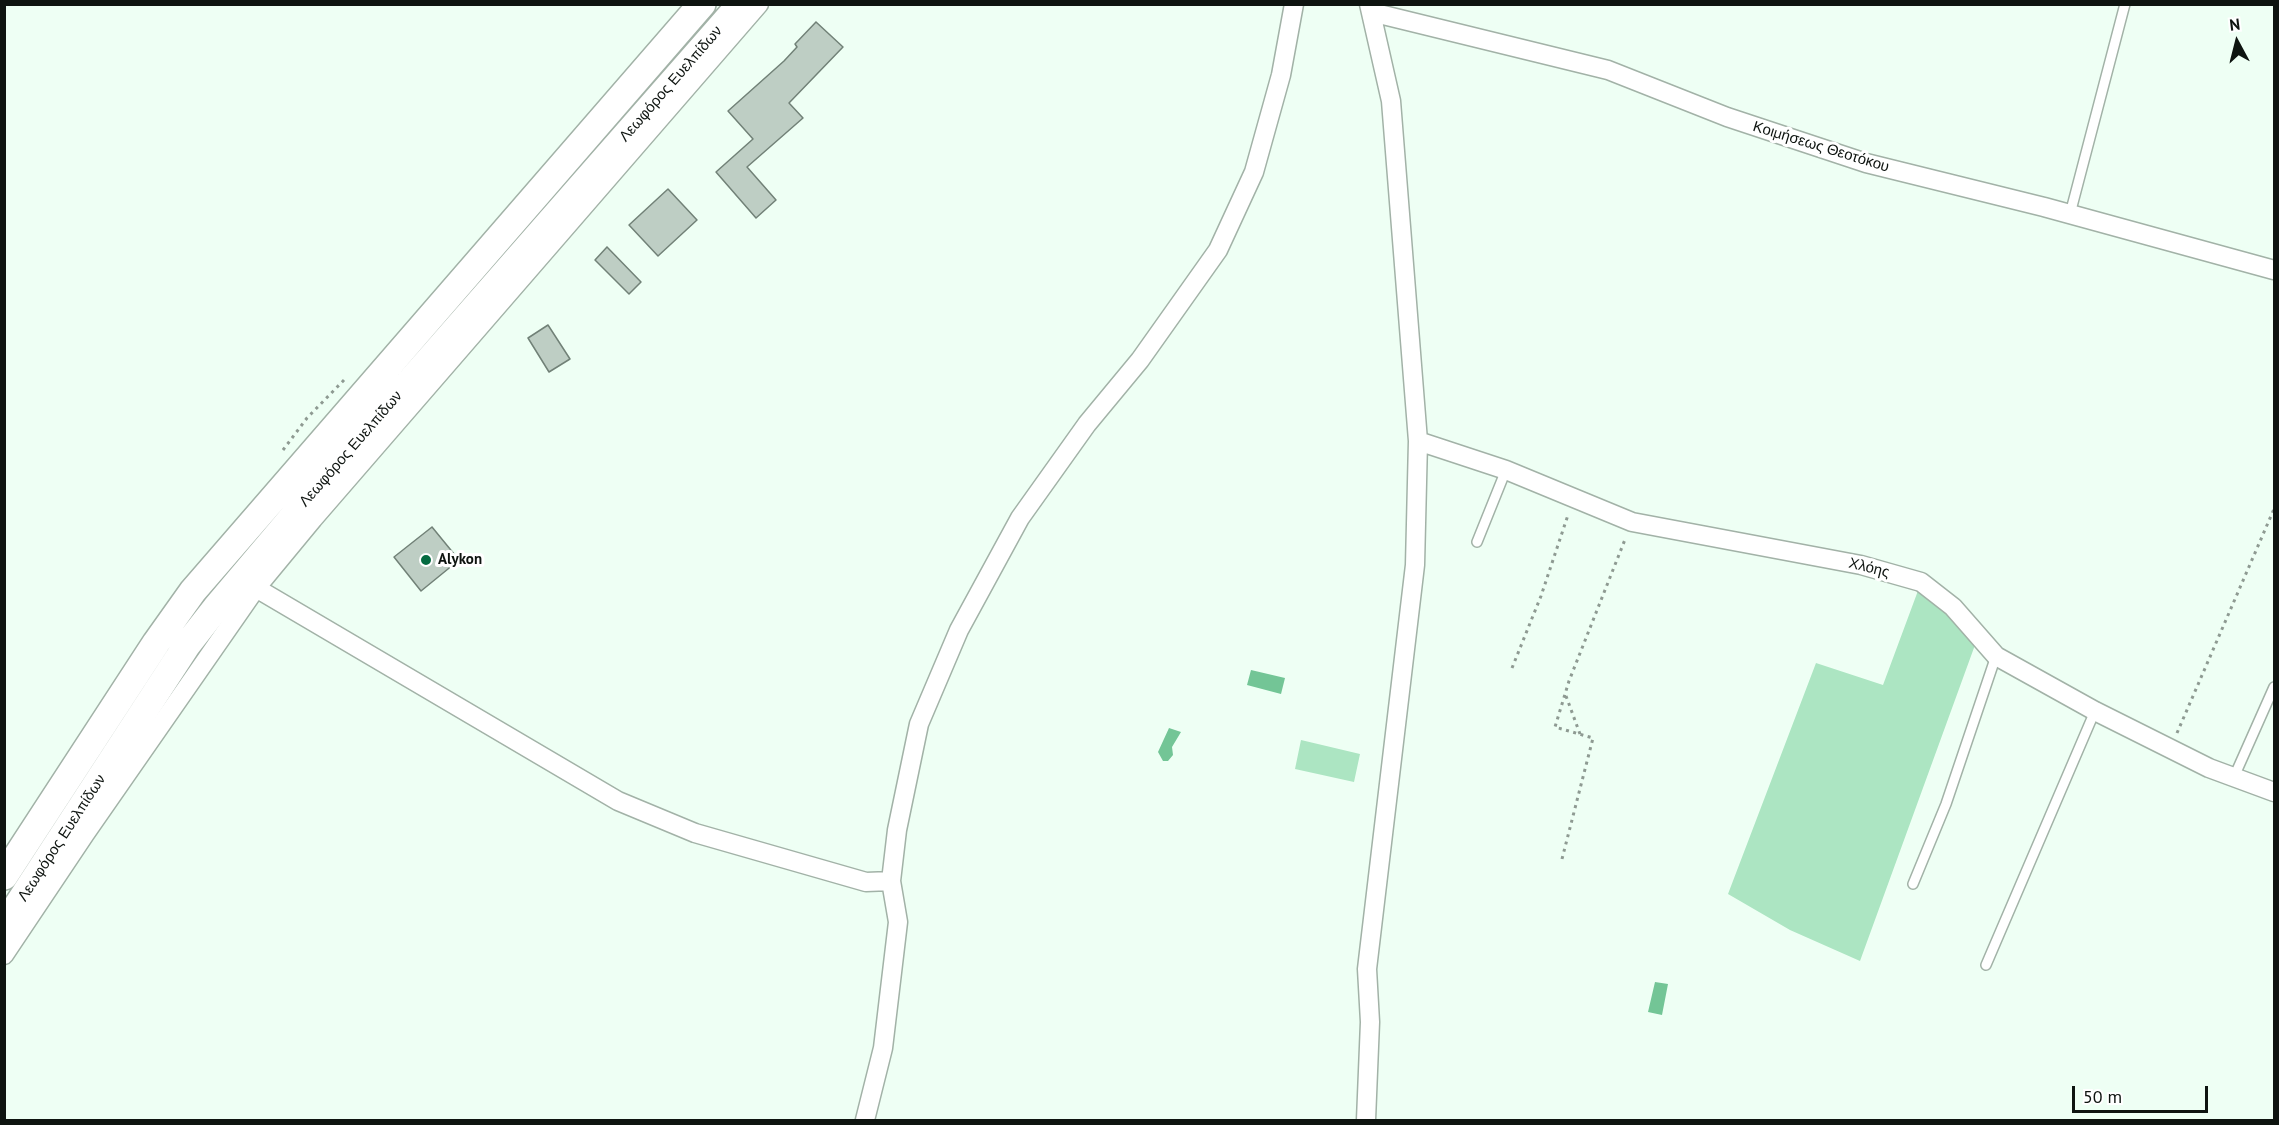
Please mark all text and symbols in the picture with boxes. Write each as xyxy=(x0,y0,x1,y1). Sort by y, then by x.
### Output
north arrow xyxy=(2207,12,2267,72)
text: N xyxy=(2228,14,2241,35)
street label: Λεωφόρος Ευελπίδων xyxy=(616,22,726,146)
street label: Κοιμήσεως Θεοτόκου xyxy=(1751,118,1891,176)
street label: Λεωφόρος Ευελπίδων xyxy=(296,387,406,511)
place label: Alykon xyxy=(438,551,482,569)
marker: Alykon xyxy=(419,553,433,567)
street label: Χλόης xyxy=(1847,554,1891,582)
street label: Λεωφόρος Ευελπίδων xyxy=(14,771,110,905)
scale bar xyxy=(2075,1074,2212,1112)
text: 50 m xyxy=(2083,1085,2122,1108)

